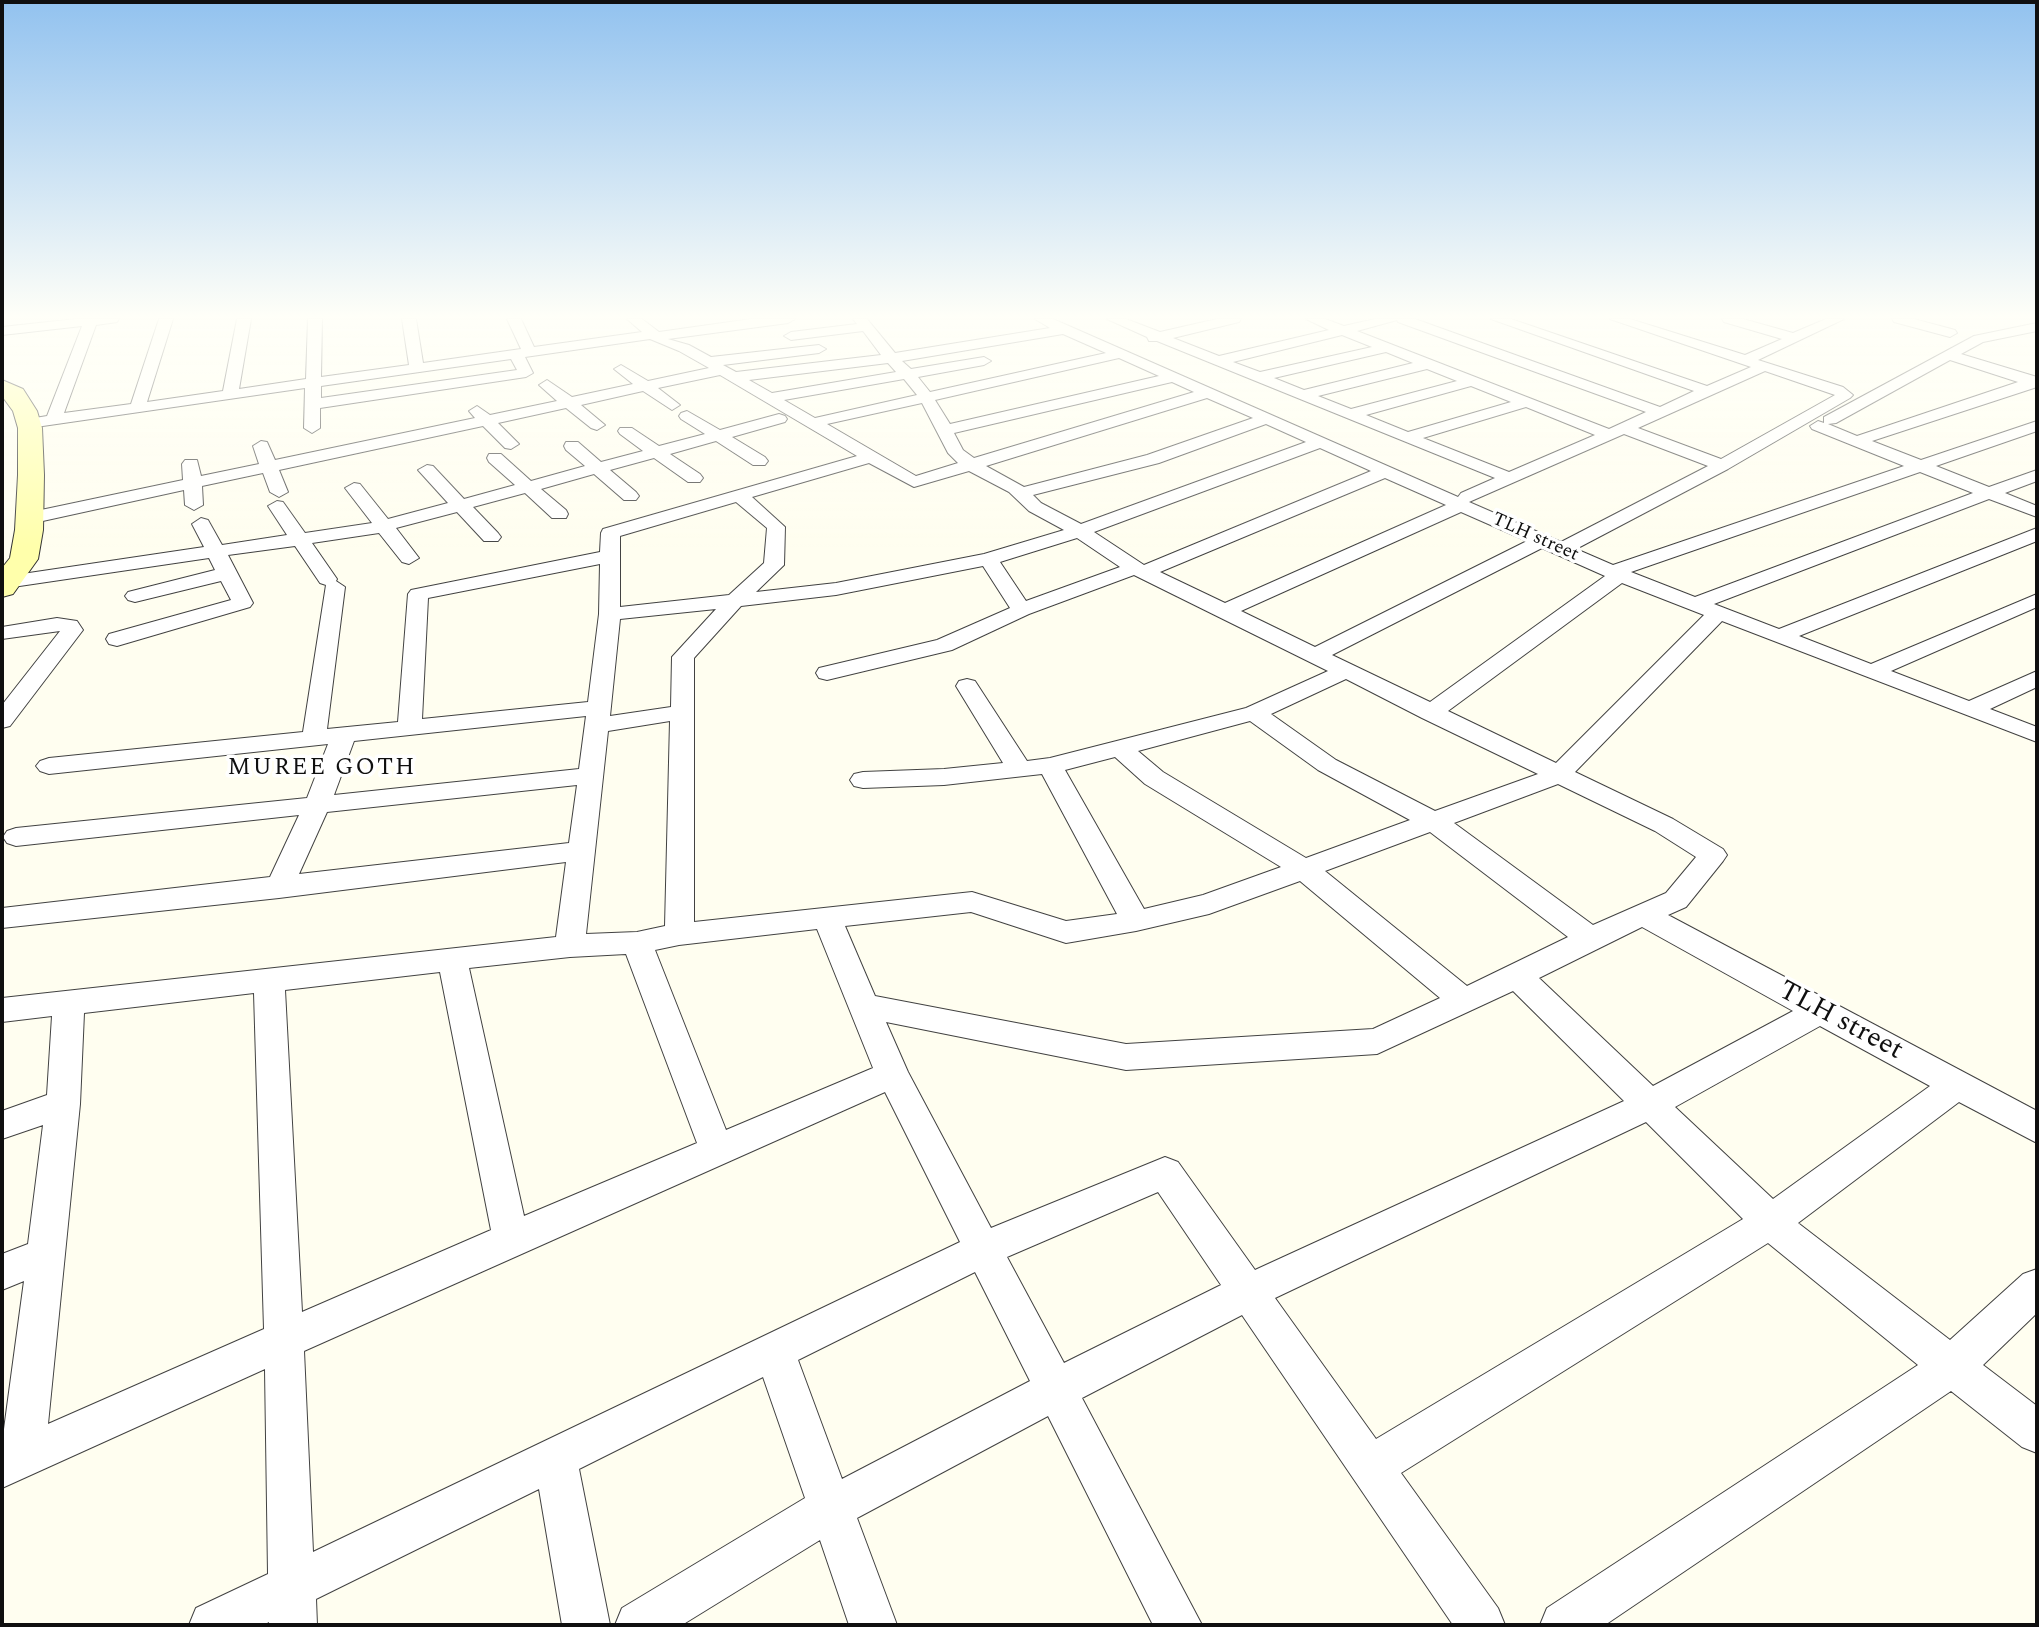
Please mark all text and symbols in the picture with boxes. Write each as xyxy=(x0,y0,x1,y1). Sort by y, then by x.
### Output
street label: TLH street xyxy=(1488,509,1582,567)
district label: MUREE GOTH xyxy=(229,755,415,783)
street label: TLH street xyxy=(1772,975,1908,1069)

